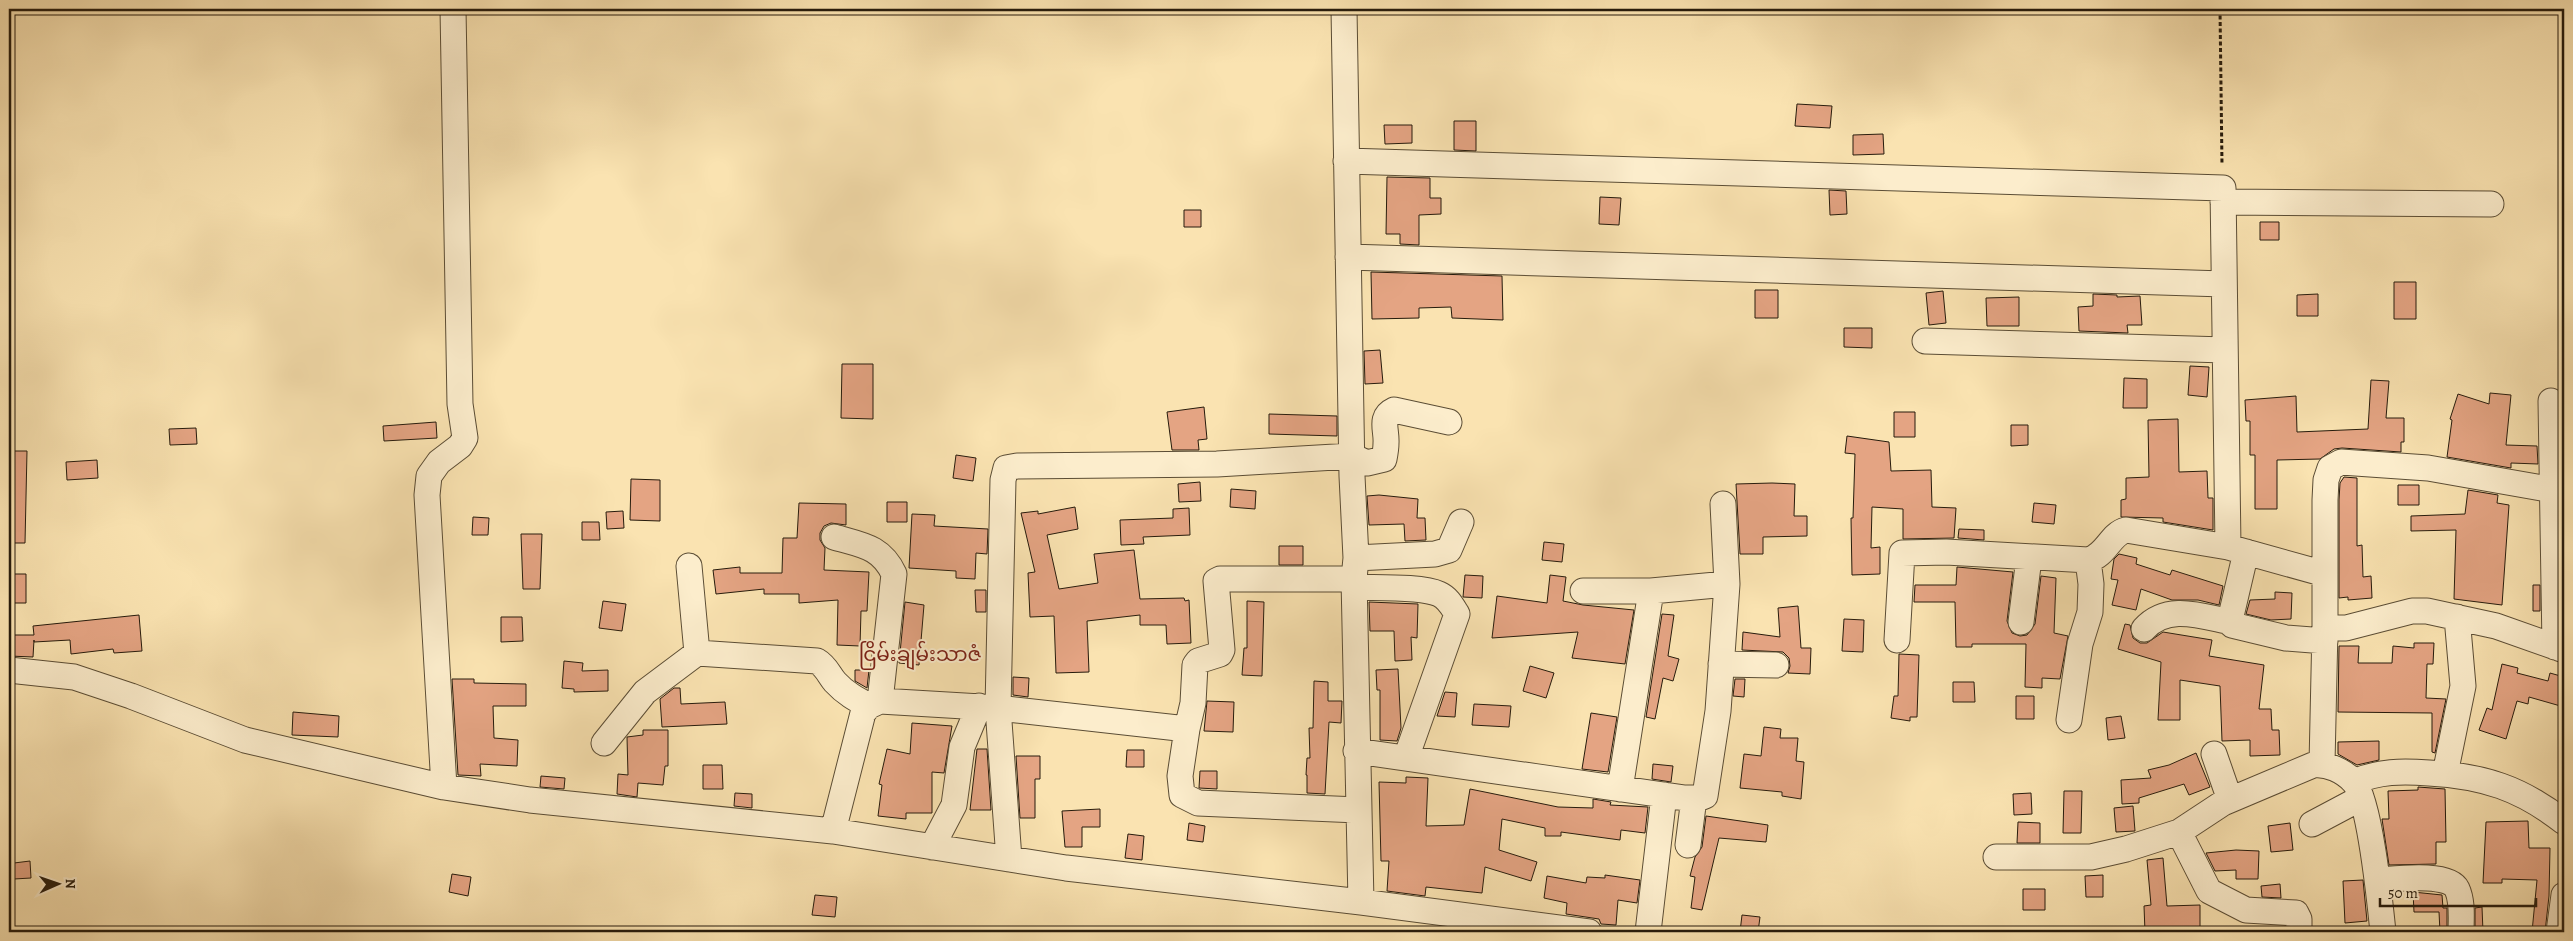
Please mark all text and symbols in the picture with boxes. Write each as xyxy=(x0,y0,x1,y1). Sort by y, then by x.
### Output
district label: ငြိမ်းချမ်းသာဇံ xyxy=(859,640,982,670)
north arrow xyxy=(32,858,82,908)
scale bar xyxy=(2380,876,2537,908)
text: N xyxy=(61,878,80,889)
text: 50 m xyxy=(2388,883,2418,903)

